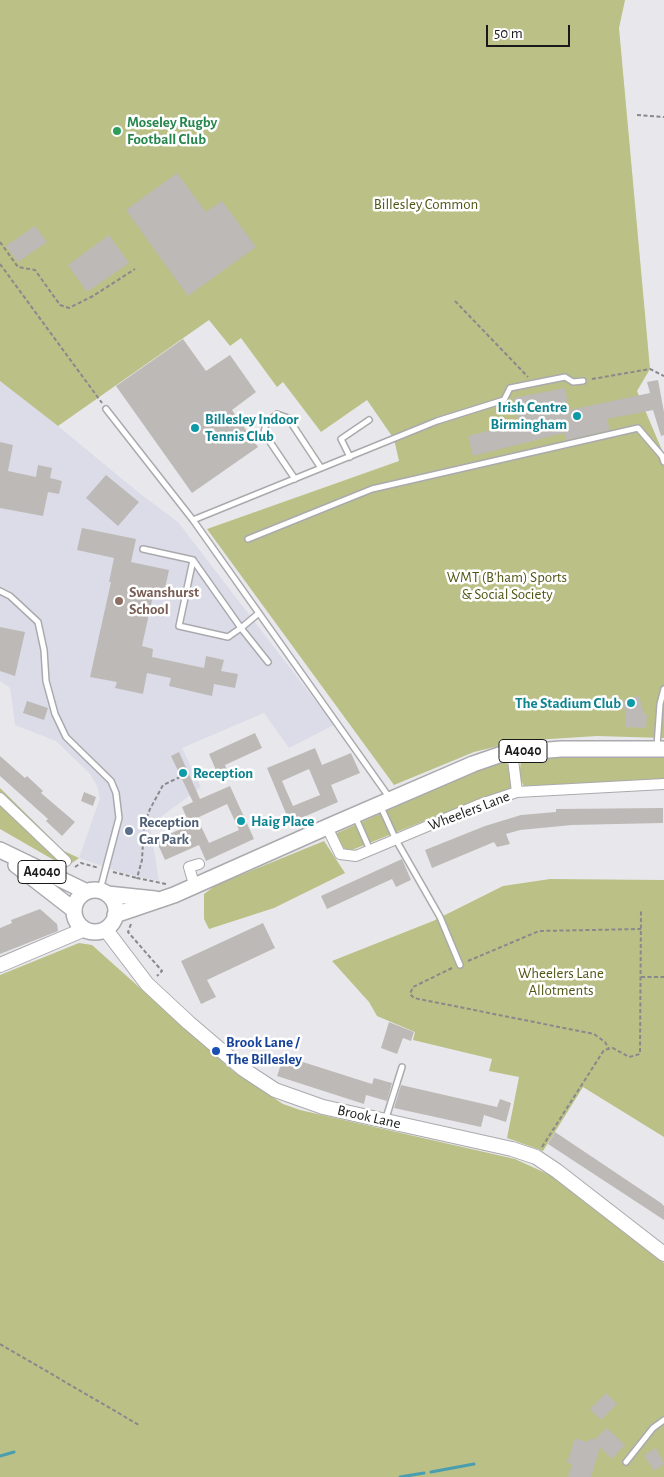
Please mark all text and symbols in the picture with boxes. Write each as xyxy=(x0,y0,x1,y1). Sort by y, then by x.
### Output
scale bar xyxy=(489,15,573,47)
text: 50 m xyxy=(494,26,523,41)
place label: Moseley Rugby Football Club xyxy=(127,113,217,148)
marker: Moseley Rugby Football Club xyxy=(111,125,123,137)
park label: Billesley Common xyxy=(374,195,478,213)
place label: Irish Centre Birmingham xyxy=(491,398,567,433)
place label: Billesley Indoor Tennis Club xyxy=(205,410,298,445)
marker: Irish Centre Birmingham xyxy=(571,410,583,422)
marker: Billesley Indoor Tennis Club xyxy=(189,422,201,434)
park label: WMT (B'ham) Sports & Social Society xyxy=(447,568,567,603)
place label: Swanshurst School xyxy=(129,583,199,618)
marker: Swanshurst School xyxy=(113,595,125,607)
place label: The Stadium Club xyxy=(515,694,621,712)
marker: The Stadium Club xyxy=(625,697,637,709)
road number: A4040 xyxy=(499,739,547,762)
place label: Reception xyxy=(193,764,253,782)
marker: Reception xyxy=(177,767,189,779)
street label: Wheelers Lane xyxy=(426,787,512,835)
place label: Haig Place xyxy=(251,812,314,830)
place label: Reception Car Park xyxy=(139,813,199,848)
marker: Haig Place xyxy=(235,815,247,827)
marker: Reception Car Park xyxy=(123,825,135,837)
road number: A4040 xyxy=(18,860,66,884)
park label: Wheelers Lane Allotments xyxy=(518,964,604,999)
place label: Brook Lane / The Billesley xyxy=(226,1033,302,1068)
marker: Brook Lane / The Billesley xyxy=(210,1045,222,1057)
street label: Brook Lane xyxy=(336,1101,402,1133)

